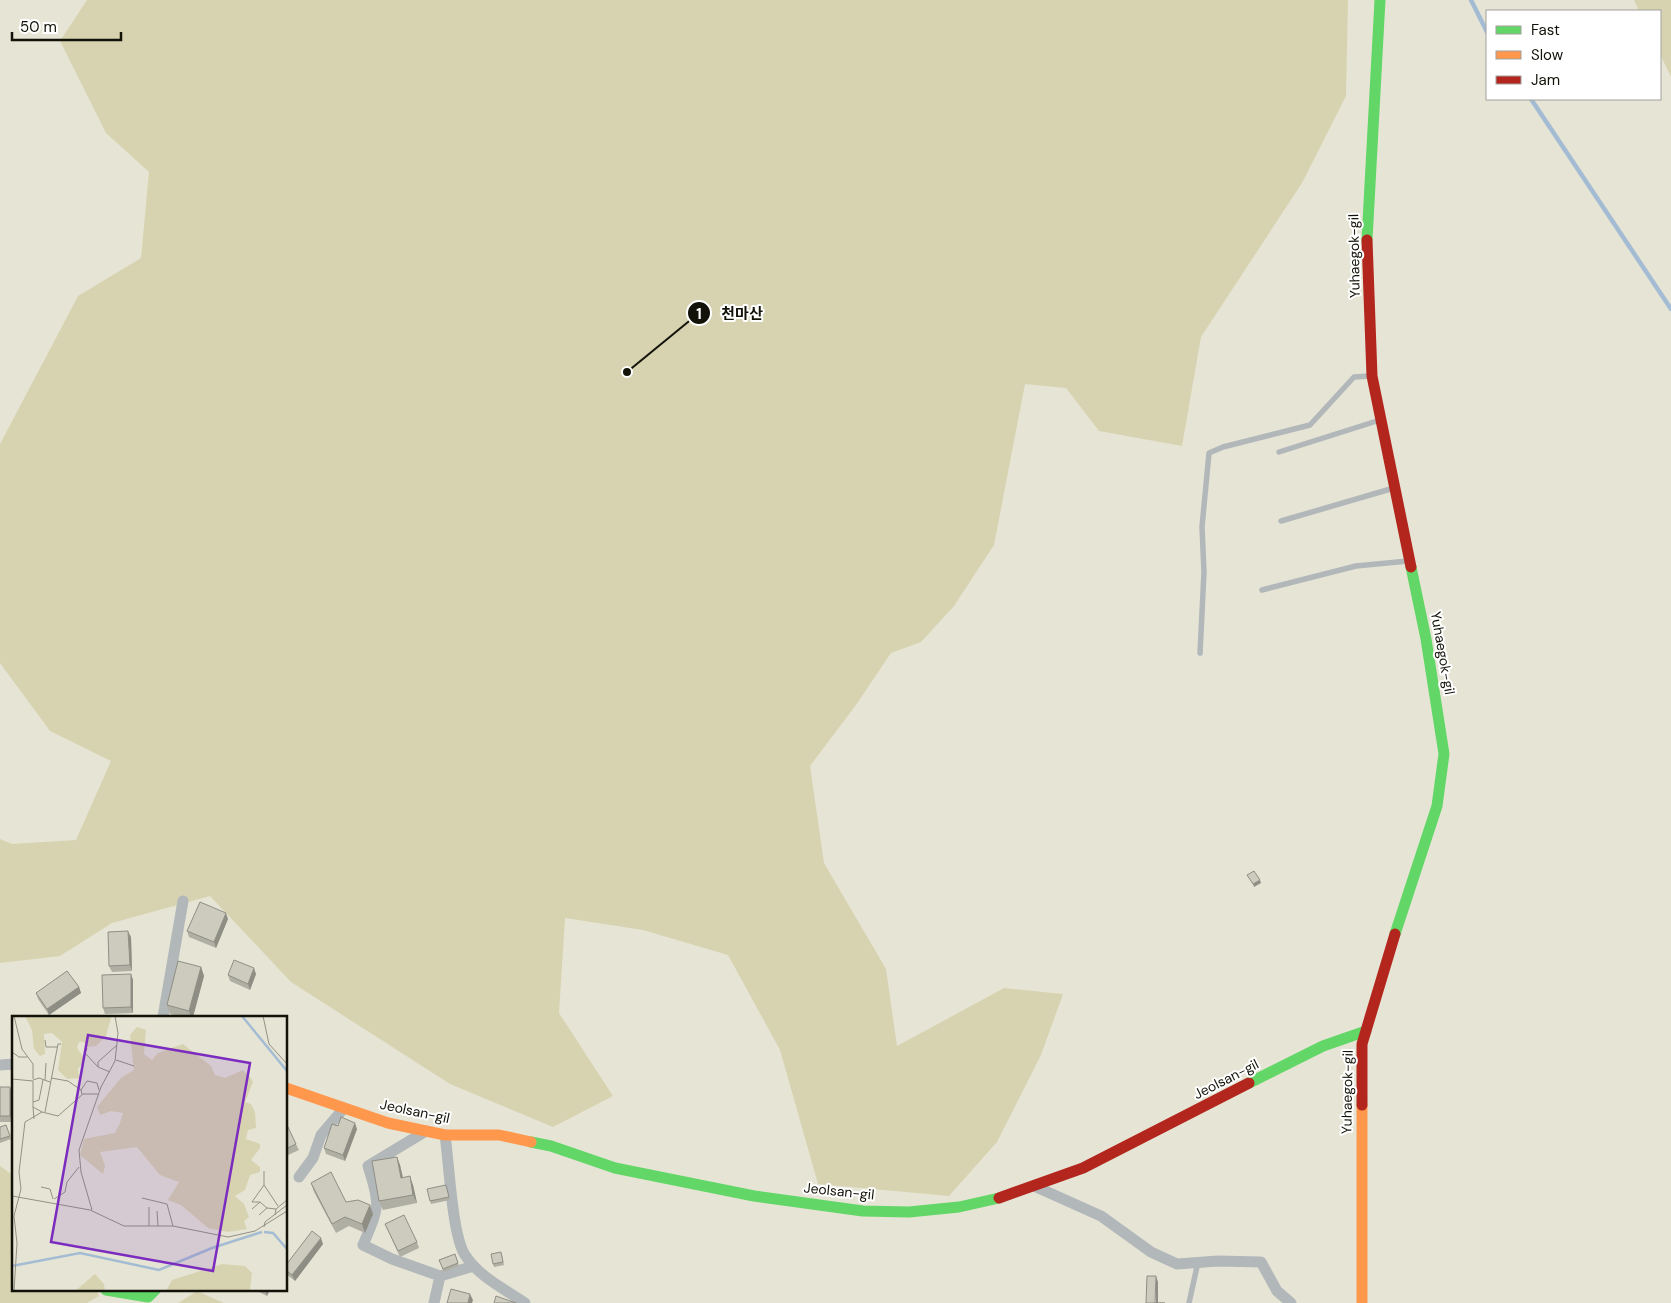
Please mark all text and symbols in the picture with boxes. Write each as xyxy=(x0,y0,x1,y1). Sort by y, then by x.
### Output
scale bar xyxy=(12,10,121,42)
legend xyxy=(1486,10,1661,100)
text: 50 m xyxy=(20,17,57,37)
text: Fast xyxy=(1531,20,1560,40)
text: Slow xyxy=(1531,45,1564,65)
text: Jam xyxy=(1531,70,1560,90)
street label: Yuhaegok-gil xyxy=(1344,214,1364,298)
callout: 천마산 xyxy=(686,298,773,328)
text: 1 xyxy=(696,304,702,324)
text: 천마산 xyxy=(721,304,763,324)
street label: Yuhaegok-gil xyxy=(1427,610,1459,696)
inset map xyxy=(12,1016,288,1290)
street label: Yuhaegok-gil xyxy=(1337,1050,1357,1134)
street label: Jeolsan-gil xyxy=(1190,1055,1262,1103)
street label: Jeolsan-gil xyxy=(378,1095,452,1127)
street label: Jeolsan-gil xyxy=(803,1178,875,1204)

